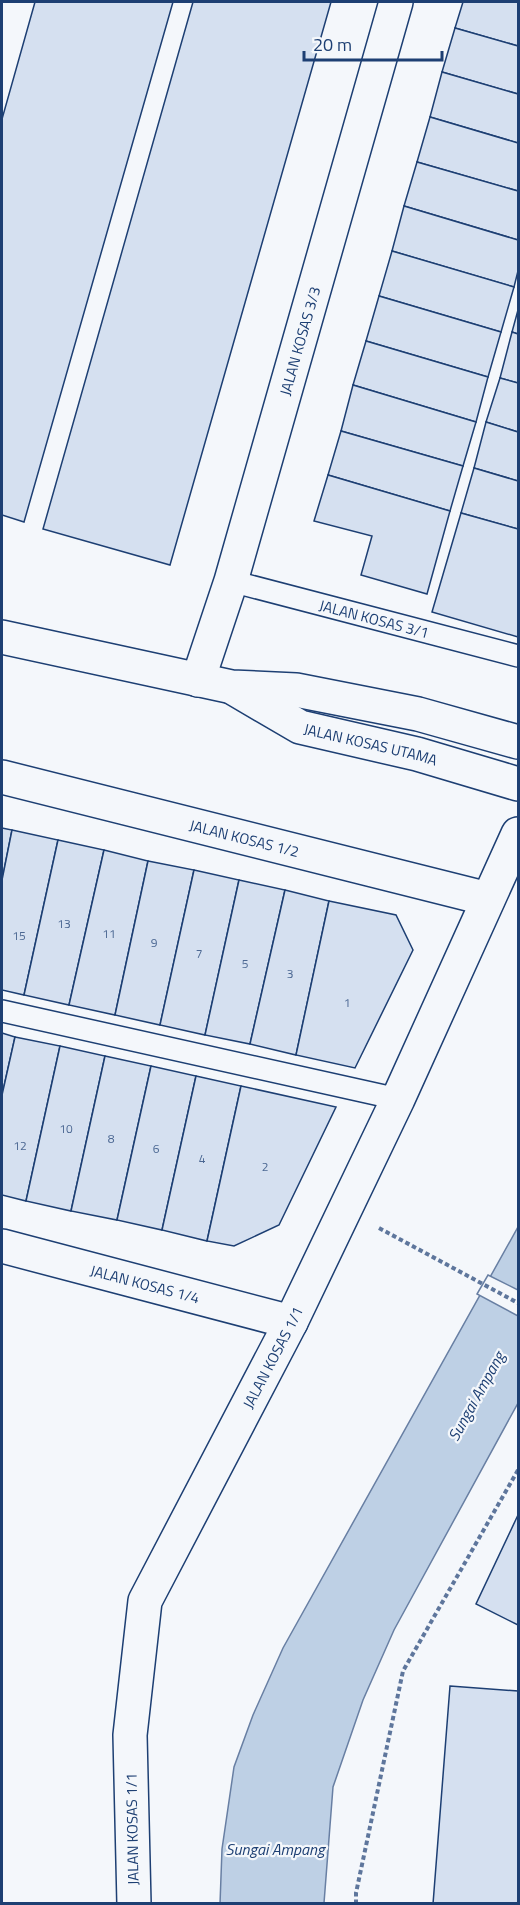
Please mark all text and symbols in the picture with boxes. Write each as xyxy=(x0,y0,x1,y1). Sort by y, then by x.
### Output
scale bar xyxy=(304,24,442,62)
text: 20 m xyxy=(313,31,352,58)
street label: JALAN KOSAS 3/3 xyxy=(273,284,326,398)
street label: JALAN KOSAS 3/1 xyxy=(317,593,431,644)
street label: JALAN KOSAS UTAMA xyxy=(302,717,440,771)
street label: JALAN KOSAS 1/2 xyxy=(187,813,302,863)
house number: 13 xyxy=(57,914,71,933)
house number: 11 xyxy=(102,924,116,943)
house number: 15 xyxy=(12,926,26,945)
house number: 9 xyxy=(151,933,158,952)
house number: 7 xyxy=(196,944,202,963)
house number: 5 xyxy=(242,954,249,973)
house number: 3 xyxy=(287,964,293,983)
house number: 1 xyxy=(344,993,350,1012)
house number: 10 xyxy=(59,1119,73,1138)
house number: 8 xyxy=(108,1129,115,1148)
house number: 12 xyxy=(13,1136,27,1155)
house number: 6 xyxy=(153,1139,160,1158)
house number: 4 xyxy=(199,1149,206,1168)
house number: 2 xyxy=(262,1157,268,1176)
street label: JALAN KOSAS 1/4 xyxy=(88,1258,202,1309)
street label: JALAN KOSAS 1/1 xyxy=(236,1302,308,1412)
water label: Sungai Ampang xyxy=(442,1345,512,1445)
street label: JALAN KOSAS 1/1 xyxy=(120,1773,144,1885)
water label: Sungai Ampang xyxy=(226,1837,327,1861)

